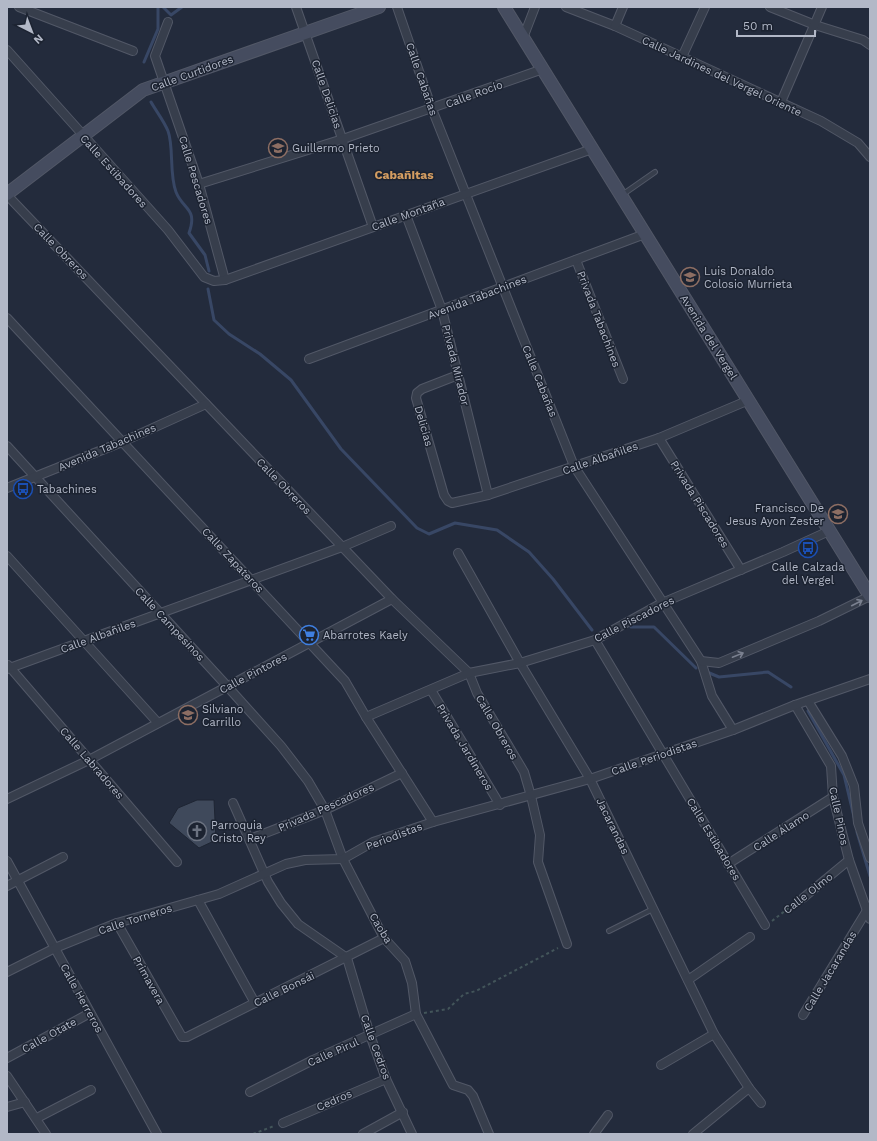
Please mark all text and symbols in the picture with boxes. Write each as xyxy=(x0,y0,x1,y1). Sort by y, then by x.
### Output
north arrow xyxy=(12,12,52,52)
scale bar xyxy=(737,12,815,38)
text: 50 m xyxy=(743,19,773,33)
text: N xyxy=(31,32,46,47)
street label: Calle Jardines del Vergel Oriente xyxy=(640,34,804,119)
street label: Calle Cabañas xyxy=(403,41,440,118)
street label: Calle Curtidores xyxy=(149,52,235,94)
street label: Calle Delicias xyxy=(309,58,345,131)
street label: Calle Rocío xyxy=(444,78,505,111)
street label: Calle Estibadores xyxy=(77,132,150,211)
street label: Calle Pescadores xyxy=(176,134,215,226)
school or university icon: Guillermo Prieto xyxy=(267,137,289,159)
place label: Guillermo Prieto xyxy=(292,142,380,155)
district label: Cabañitas xyxy=(374,168,434,182)
street label: Calle Montaña xyxy=(370,195,447,234)
street label: Calle Obreros xyxy=(31,221,91,282)
place label: Luis Donaldo Colosio Murrieta xyxy=(704,265,792,291)
school or university icon: Luis Donaldo Colosio Murrieta xyxy=(679,266,701,288)
street label: Privada Tabachines xyxy=(574,269,623,369)
street label: Avenida Tabachines xyxy=(426,273,529,322)
street label: Avenida del Vergel xyxy=(677,292,740,383)
street label: Privada Mirador xyxy=(439,323,472,408)
street label: Calle Cabañas xyxy=(519,343,560,419)
street label: Delicias xyxy=(412,404,436,448)
street label: Avenida Tabachines xyxy=(56,421,158,474)
street label: Calle Albañiles xyxy=(561,439,640,478)
street label: Calle Obreros xyxy=(254,456,314,517)
street label: Privada Piscadores xyxy=(667,458,732,550)
bus stop icon: Tabachines xyxy=(12,478,34,500)
place label: Tabachines xyxy=(37,483,97,496)
place label: Francisco De Jesus Ayon Zester xyxy=(726,502,825,528)
school or university icon: Francisco De Jesus Ayon Zester xyxy=(827,503,849,525)
street label: Calle Zapateros xyxy=(199,525,266,596)
bus stop icon: Calle Calzada del Vergel xyxy=(797,537,819,559)
place label: Calle Calzada del Vergel xyxy=(772,561,844,587)
street label: Calle Campesinos xyxy=(132,585,207,664)
street label: Calle Piscadores xyxy=(592,594,677,645)
one-way arrow xyxy=(851,598,863,606)
street label: Calle Albañiles xyxy=(59,617,138,656)
supermarket icon: Abarrotes Kaely xyxy=(298,624,320,646)
place label: Abarrotes Kaely xyxy=(323,629,408,642)
street label: Calle Pintores xyxy=(217,650,289,697)
one-way arrow xyxy=(732,651,744,658)
street label: Calle Obreros xyxy=(473,692,521,762)
street label: Privada Jardineros xyxy=(434,702,496,793)
place label: Silviano Carrillo xyxy=(202,703,243,729)
school or university icon: Silviano Carrillo xyxy=(177,704,199,726)
street label: Calle Labradores xyxy=(57,725,126,802)
street label: Calle Periodistas xyxy=(610,737,699,778)
street label: Privada Pescadores xyxy=(276,780,376,834)
street label: Calle Pinos xyxy=(826,786,851,847)
street label: Jacarandas xyxy=(593,796,632,857)
street label: Calle Estibadores xyxy=(684,796,743,883)
street label: Calle Álamo xyxy=(750,808,812,854)
place label: Parroquia Cristo Rey xyxy=(211,819,266,845)
church icon: Parroquia Cristo Rey xyxy=(186,820,208,842)
street label: Periodistas xyxy=(364,820,424,853)
street label: Calle Olmo xyxy=(781,870,836,917)
street label: Calle Torneros xyxy=(97,901,174,938)
street label: Caoba xyxy=(366,911,395,946)
street label: Calle Jacarandas xyxy=(801,929,860,1014)
street label: Primavera xyxy=(130,954,167,1007)
street label: Calle Herreros xyxy=(57,962,106,1035)
street label: Calle Bonsái xyxy=(252,969,317,1010)
street label: Calle Cedros xyxy=(358,1013,393,1082)
street label: Calle Otate xyxy=(20,1015,79,1056)
street label: Calle Pirul xyxy=(305,1035,361,1070)
street label: Cedros xyxy=(314,1087,354,1114)

